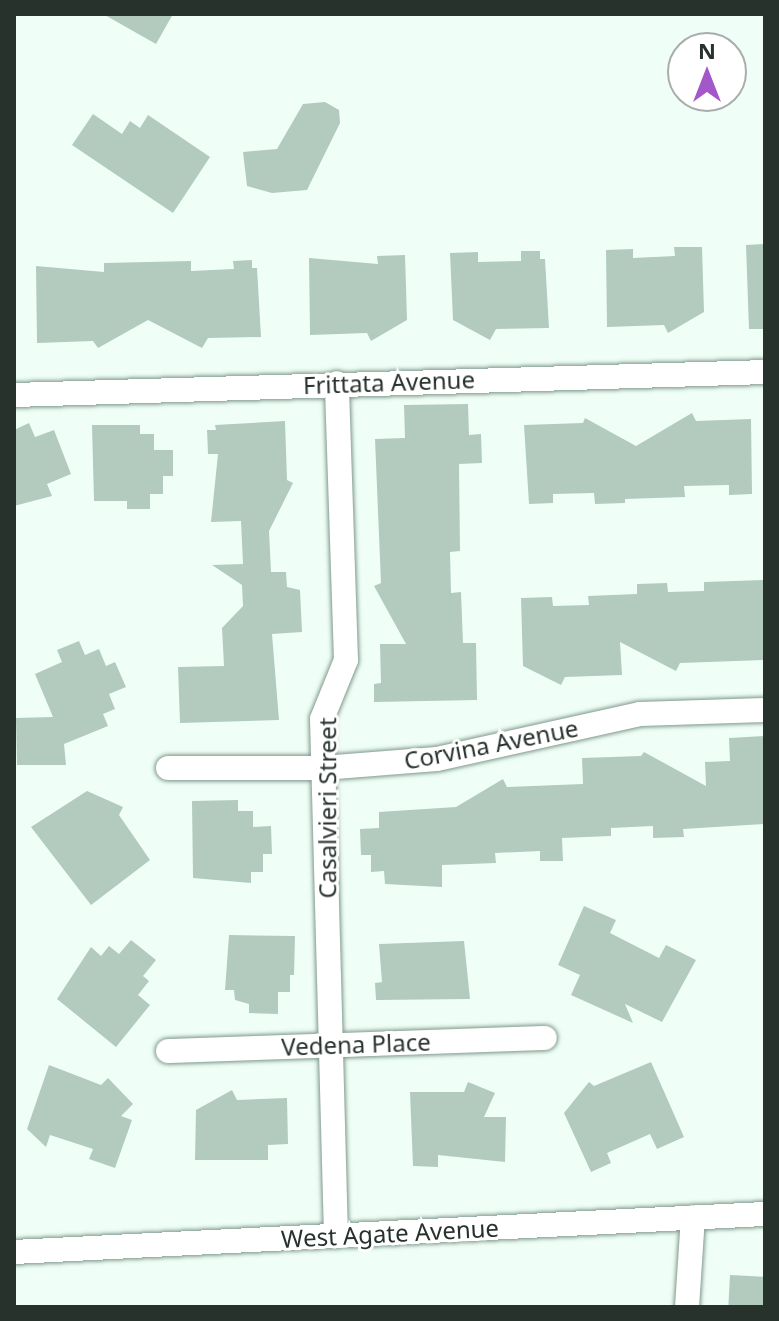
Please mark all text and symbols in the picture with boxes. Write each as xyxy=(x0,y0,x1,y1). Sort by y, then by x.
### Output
north arrow xyxy=(667,32,747,112)
text: N xyxy=(698,35,716,65)
street label: Frittata Avenue xyxy=(303,365,475,399)
street label: Corvina Avenue xyxy=(401,713,581,775)
street label: Casalvieri Street xyxy=(313,717,341,899)
street label: Vedena Place xyxy=(281,1027,431,1061)
street label: West Agate Avenue xyxy=(280,1213,500,1253)

